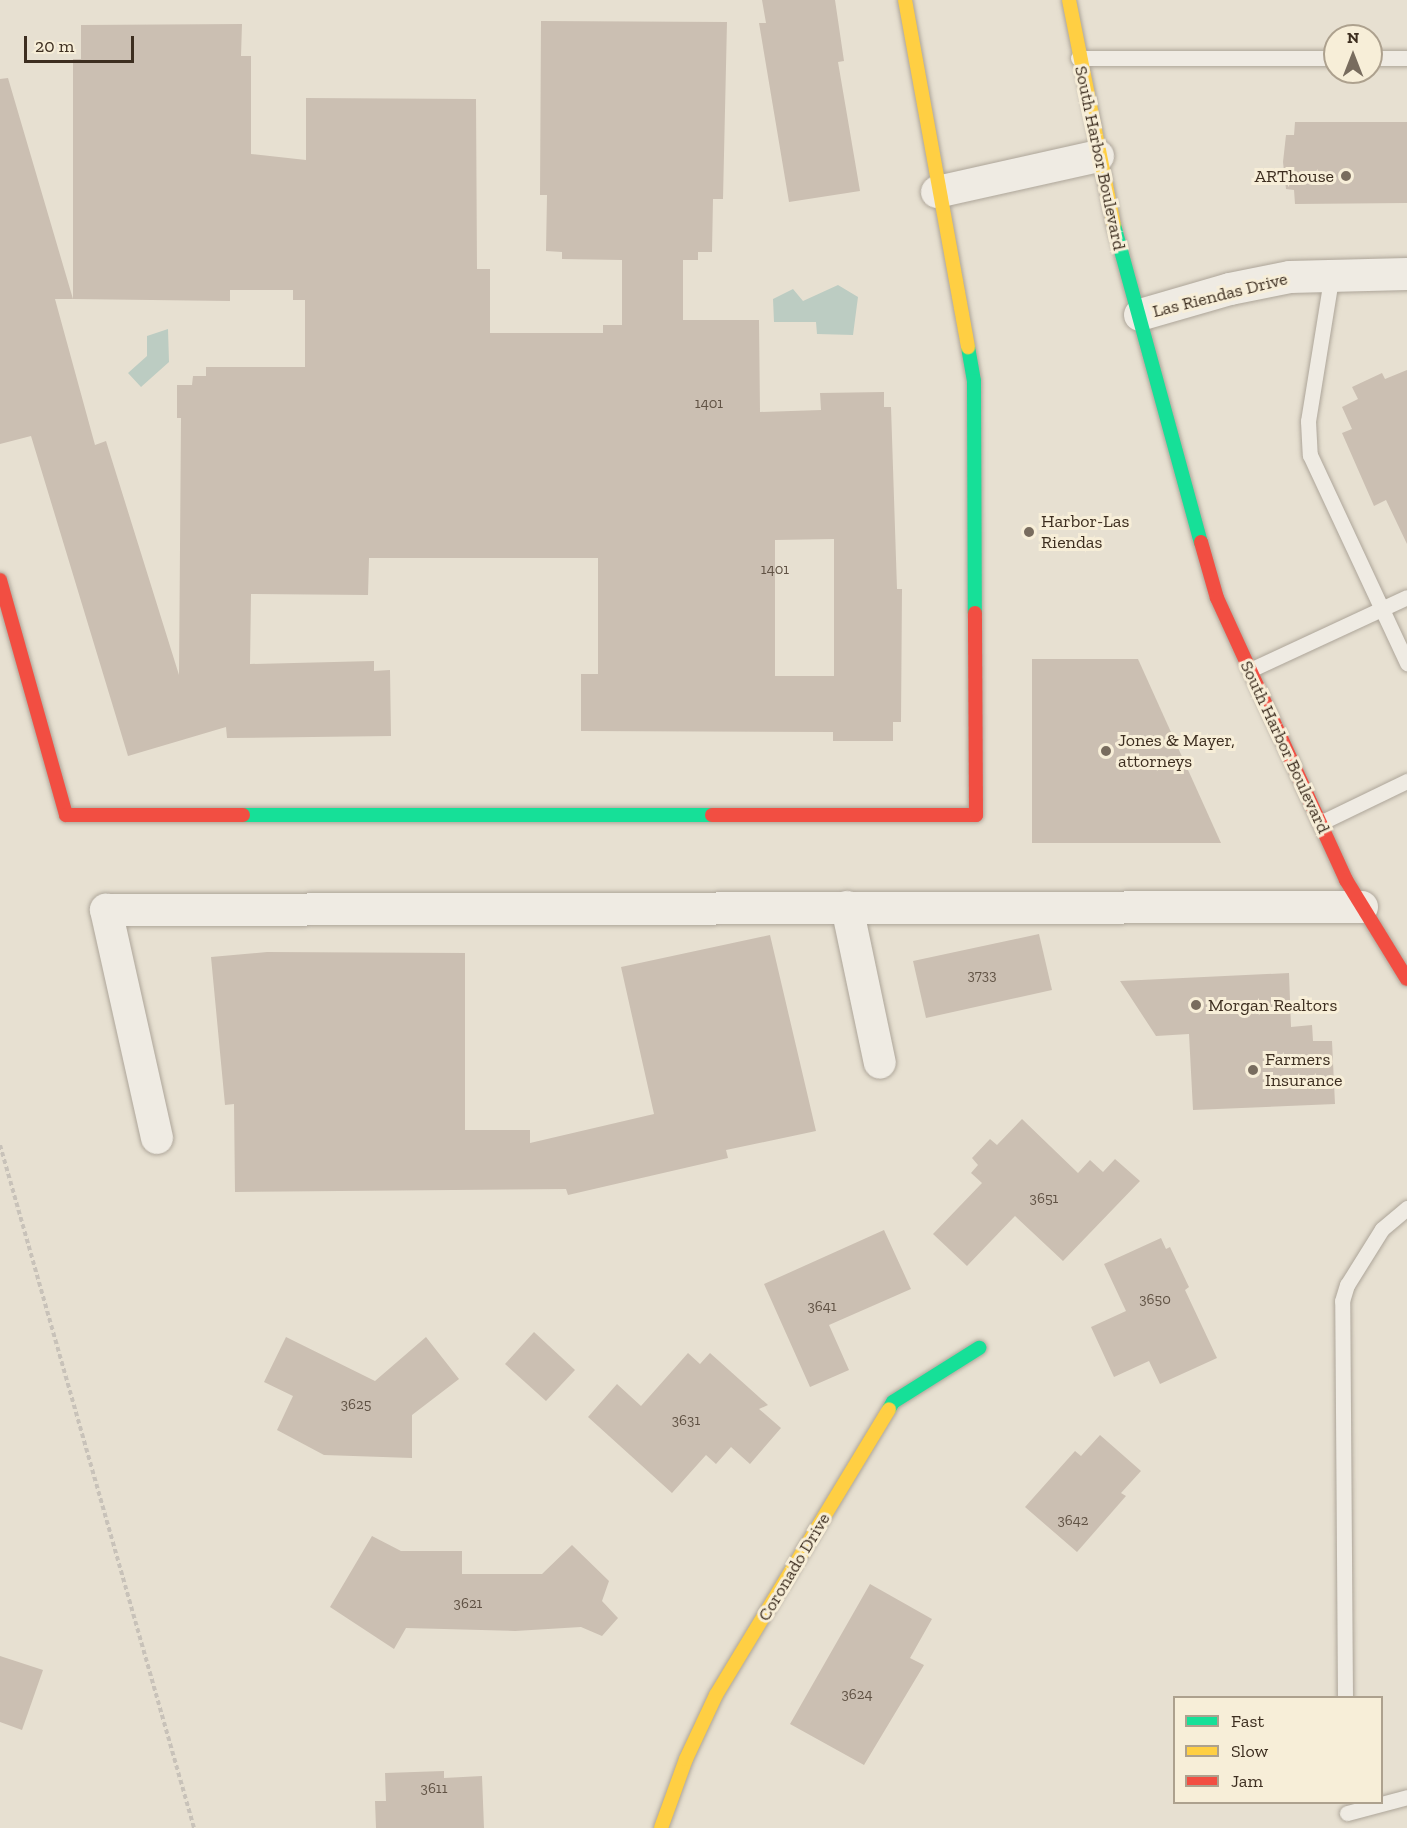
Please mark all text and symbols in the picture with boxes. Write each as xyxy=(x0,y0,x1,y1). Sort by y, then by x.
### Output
scale bar xyxy=(27,24,136,62)
north arrow xyxy=(1323,24,1383,84)
text: N xyxy=(1347,28,1359,47)
text: 20 m xyxy=(35,35,74,57)
street label: South Harbor Boulevard xyxy=(1070,64,1130,252)
place label: ARThouse xyxy=(1254,165,1334,187)
marker: ARThouse xyxy=(1339,169,1353,183)
street label: Las Riendas Drive xyxy=(1150,268,1290,322)
house number: 1401 xyxy=(695,395,723,413)
place label: Harbor-Las Riendas xyxy=(1041,511,1129,554)
marker: Harbor-Las Riendas xyxy=(1022,525,1036,539)
house number: 1401 xyxy=(761,561,789,579)
street label: South Harbor Boulevard xyxy=(1235,657,1335,837)
place label: Jones & Mayer, attorneys xyxy=(1118,730,1235,772)
marker: Jones & Mayer, attorneys xyxy=(1099,744,1113,758)
house number: 3733 xyxy=(967,967,997,985)
place label: Morgan Realtors xyxy=(1208,994,1337,1016)
marker: Morgan Realtors xyxy=(1189,998,1203,1012)
place label: Farmers Insurance xyxy=(1265,1049,1342,1092)
marker: Farmers Insurance xyxy=(1246,1063,1260,1077)
house number: 3651 xyxy=(1030,1190,1058,1208)
house number: 3650 xyxy=(1139,1291,1171,1309)
house number: 3641 xyxy=(807,1298,837,1316)
house number: 3625 xyxy=(341,1396,371,1414)
house number: 3631 xyxy=(672,1412,700,1430)
street label: Coronado Drive xyxy=(753,1509,835,1625)
house number: 3642 xyxy=(1057,1512,1089,1530)
house number: 3621 xyxy=(454,1595,482,1613)
house number: 3624 xyxy=(841,1686,873,1704)
legend xyxy=(1173,1696,1383,1804)
text: Fast xyxy=(1231,1710,1264,1732)
text: Slow xyxy=(1231,1740,1268,1762)
text: Jam xyxy=(1231,1770,1263,1792)
house number: 3611 xyxy=(421,1780,447,1798)

